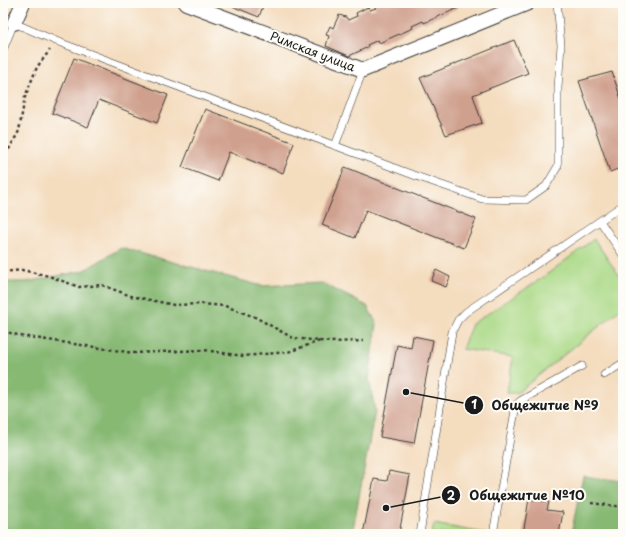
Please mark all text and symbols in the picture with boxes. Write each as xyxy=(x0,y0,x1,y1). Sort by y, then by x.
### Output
street label: Римская улица xyxy=(268,26,359,76)
callout: Общежитие №9 xyxy=(464,393,607,418)
text: 1 xyxy=(471,395,477,413)
text: Общежитие №9 xyxy=(491,395,599,414)
callout: Общежитие №10 xyxy=(441,483,592,508)
text: Общежитие №10 xyxy=(469,485,585,504)
text: 2 xyxy=(447,486,456,504)

